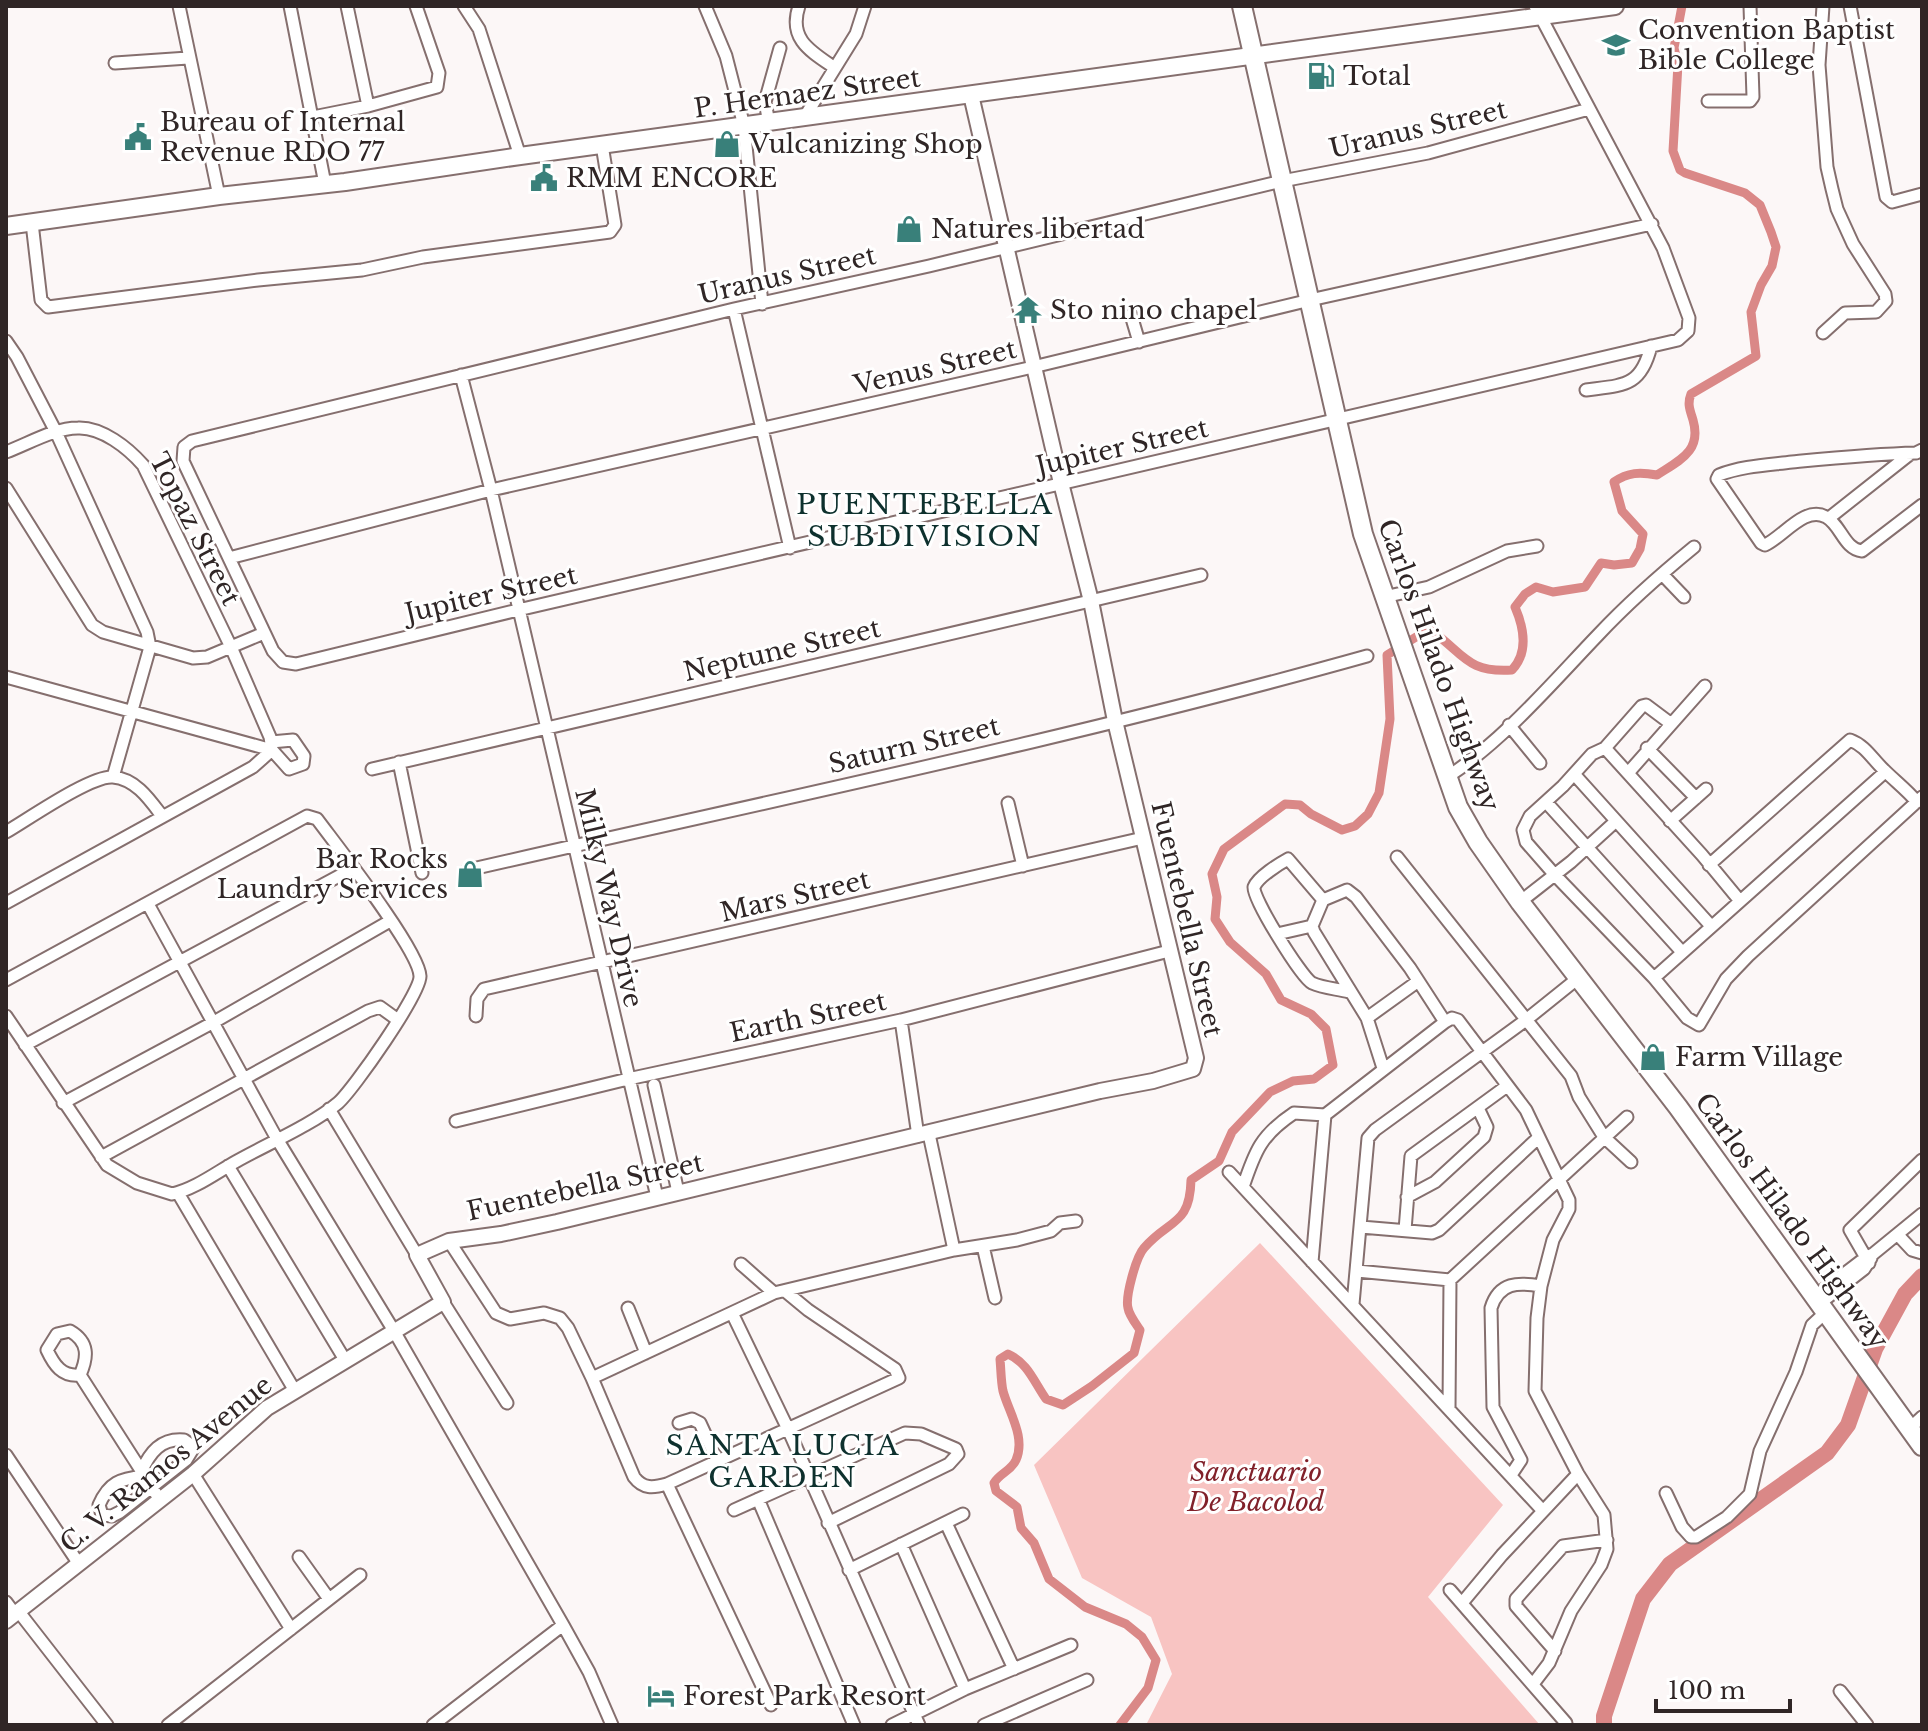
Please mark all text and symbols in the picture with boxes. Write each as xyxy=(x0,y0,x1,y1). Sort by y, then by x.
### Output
place label: Convention Baptist Bible College xyxy=(1638,14,1895,76)
school or university icon: Convention Baptist Bible College xyxy=(1601,30,1631,60)
place label: Total xyxy=(1343,60,1411,92)
street label: P. Hernaez Street xyxy=(692,61,922,125)
fuel station icon: Total xyxy=(1306,61,1336,91)
street label: Uranus Street xyxy=(1326,93,1510,165)
place label: Bureau of Internal Revenue RDO 77 xyxy=(160,106,405,168)
public building icon: Bureau of Internal Revenue RDO 77 xyxy=(123,122,153,152)
place label: Vulcanizing Shop xyxy=(748,128,983,160)
shop icon: Vulcanizing Shop xyxy=(712,129,742,159)
place label: RMM ENCORE xyxy=(566,162,777,194)
public building icon: RMM ENCORE xyxy=(529,163,559,193)
place label: Natures libertad xyxy=(931,213,1145,245)
shop icon: Natures libertad xyxy=(894,214,924,244)
street label: Uranus Street xyxy=(695,239,879,311)
place label: Sto nino chapel xyxy=(1050,294,1257,326)
temple icon: Sto nino chapel xyxy=(1013,295,1043,325)
street label: Venus Street xyxy=(850,333,1020,401)
street label: Jupiter Street xyxy=(1030,412,1211,483)
street label: Topaz Street xyxy=(143,447,247,611)
district label: PUENTEBELLA SUBDIVISION xyxy=(796,487,1054,554)
street label: Carlos Hilado Highway xyxy=(1371,515,1507,816)
street label: Jupiter Street xyxy=(399,559,580,630)
street label: Neptune Street xyxy=(680,612,884,688)
street label: Saturn Street xyxy=(825,710,1003,780)
street label: Milky Way Drive xyxy=(568,785,650,1011)
street label: Fuentebella Street xyxy=(1144,798,1230,1040)
place label: Bar Rocks Laundry Services xyxy=(217,843,448,905)
shop icon: Bar Rocks Laundry Services xyxy=(455,859,485,889)
street label: Mars Street xyxy=(717,863,873,929)
street label: Earth Street xyxy=(727,985,889,1049)
place label: Farm Village xyxy=(1675,1041,1843,1073)
shop icon: Farm Village xyxy=(1638,1042,1668,1072)
street label: Carlos Hilado Highway xyxy=(1688,1087,1896,1355)
street label: Fuentebella Street xyxy=(464,1146,706,1228)
street label: C. V. Ramos Avenue xyxy=(53,1369,279,1559)
district label: SANTA LUCIA GARDEN xyxy=(666,1428,900,1495)
park label: Sanctuario De Bacolod xyxy=(1187,1456,1325,1518)
scale bar xyxy=(1656,1663,1790,1713)
text: 100 m xyxy=(1668,1676,1746,1705)
place label: Forest Park Resort xyxy=(683,1680,926,1712)
hotel icon: Forest Park Resort xyxy=(646,1681,676,1711)

